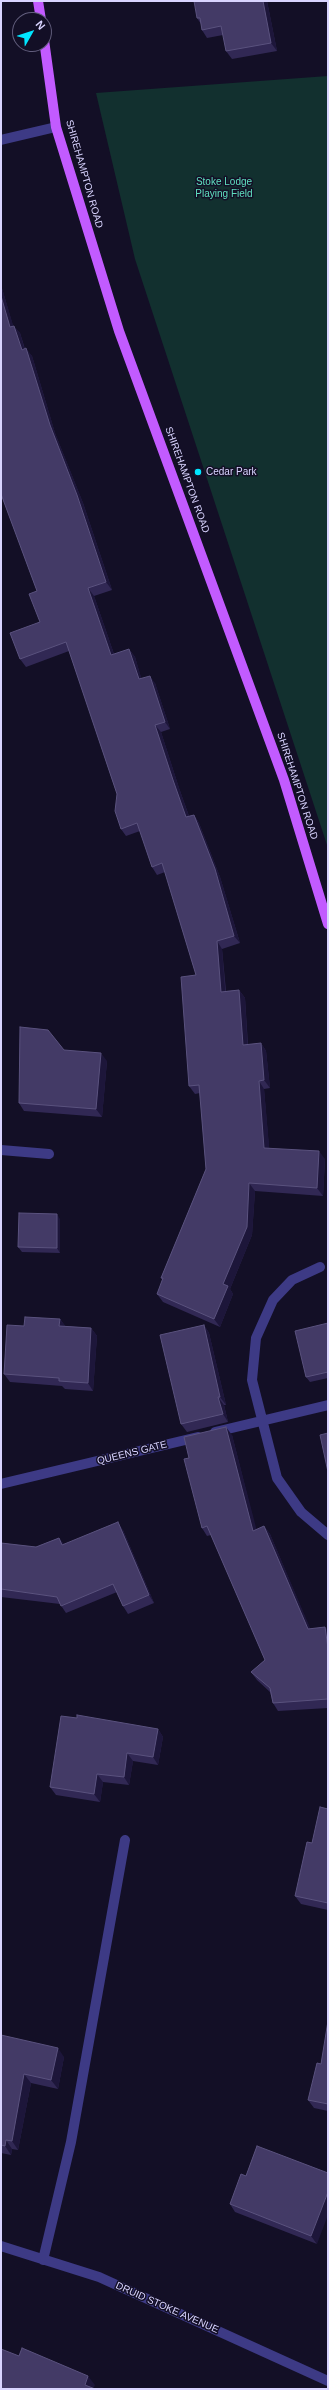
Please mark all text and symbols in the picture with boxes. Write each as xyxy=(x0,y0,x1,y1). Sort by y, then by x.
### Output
north arrow xyxy=(12,12,52,52)
text: N xyxy=(33,18,48,32)
street label: SHIREHAMPTON ROAD xyxy=(63,118,105,230)
park label: Stoke Lodge Playing Field xyxy=(195,176,253,200)
street label: SHIREHAMPTON ROAD xyxy=(162,425,212,535)
place label: Cedar Park xyxy=(206,466,257,478)
marker: Cedar Park xyxy=(193,467,203,477)
street label: SHIREHAMPTON ROAD xyxy=(274,731,320,841)
street label: QUEENS GATE xyxy=(96,1439,168,1467)
street label: DRUID STOKE AVENUE xyxy=(114,2280,220,2336)

